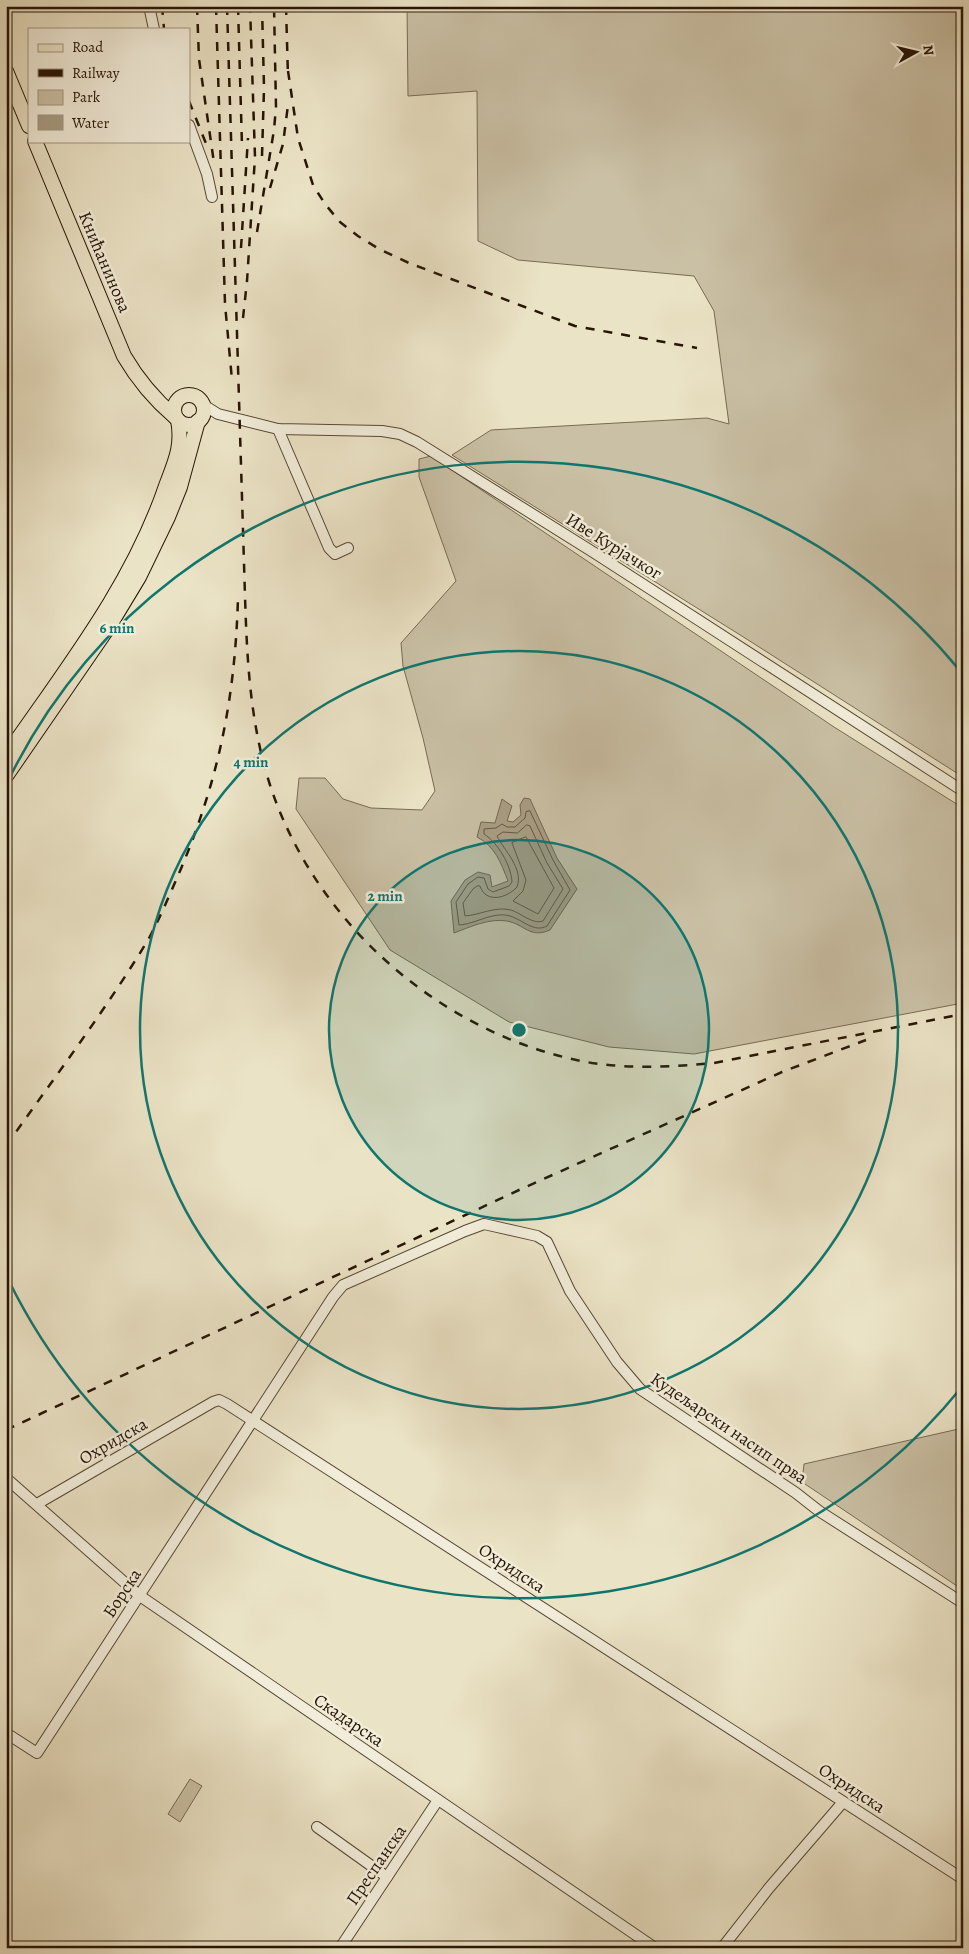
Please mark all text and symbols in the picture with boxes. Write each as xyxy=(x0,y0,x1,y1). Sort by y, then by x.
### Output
legend xyxy=(28,28,190,142)
north arrow xyxy=(892,28,942,78)
text: Road xyxy=(72,37,104,57)
text: N xyxy=(918,44,938,57)
text: Railway xyxy=(72,63,120,83)
text: Park xyxy=(72,87,101,107)
text: Water xyxy=(71,113,109,133)
street label: Книћанинова xyxy=(73,208,137,317)
street label: Иве Курјачког xyxy=(561,507,667,585)
text: 6 min xyxy=(100,618,135,638)
text: 4 min xyxy=(233,752,269,772)
text: 2 min xyxy=(367,886,403,906)
centre of rings xyxy=(510,1021,528,1039)
street label: Кудељарски насип прва xyxy=(646,1367,813,1490)
street label: Охридска xyxy=(74,1411,152,1470)
street label: Охридска xyxy=(474,1537,551,1599)
street label: Борска xyxy=(97,1563,147,1622)
street label: Скадарска xyxy=(309,1688,389,1753)
street label: Охридска xyxy=(814,1757,891,1819)
street label: Преспанска xyxy=(340,1819,412,1910)

